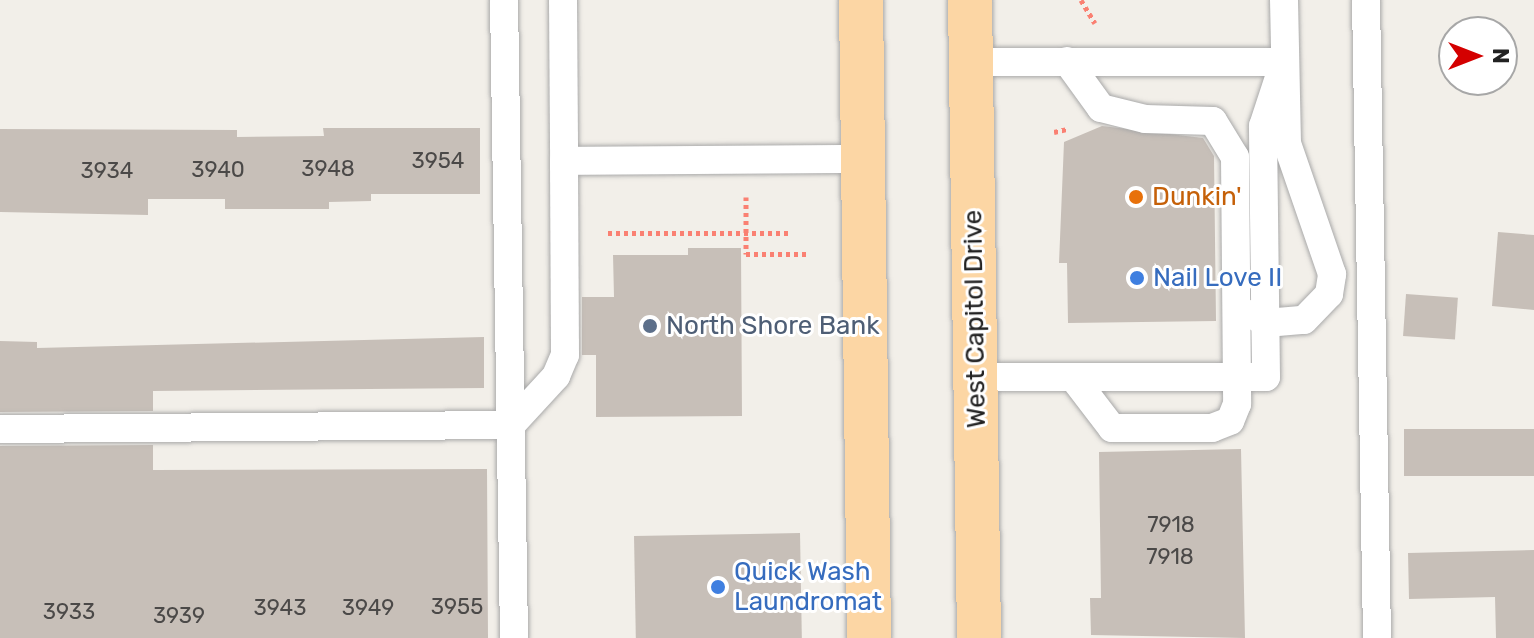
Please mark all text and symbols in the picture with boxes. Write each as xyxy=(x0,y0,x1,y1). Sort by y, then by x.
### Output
north arrow xyxy=(1438,16,1518,96)
text: N xyxy=(1487,48,1514,64)
house number: 3954 xyxy=(412,148,464,174)
house number: 3948 xyxy=(301,156,355,182)
house number: 3940 xyxy=(191,157,245,183)
house number: 3934 xyxy=(81,158,133,184)
place label: Dunkin' xyxy=(1152,181,1242,213)
marker: Dunkin' xyxy=(1127,188,1145,206)
street label: West Capitol Drive xyxy=(957,210,993,428)
place label: Nail Love II xyxy=(1153,262,1282,294)
marker: Nail Love II xyxy=(1128,269,1146,287)
place label: North Shore Bank xyxy=(666,310,880,342)
marker: North Shore Bank xyxy=(641,317,659,335)
house number: 7918 xyxy=(1147,512,1195,538)
house number: 7918 xyxy=(1146,544,1194,570)
place label: Quick Wash Laundromat xyxy=(734,556,882,618)
marker: Quick Wash Laundromat xyxy=(709,578,727,596)
house number: 3955 xyxy=(431,594,483,620)
house number: 3943 xyxy=(254,595,306,621)
house number: 3949 xyxy=(342,595,394,621)
house number: 3933 xyxy=(43,599,95,625)
house number: 3939 xyxy=(153,603,205,629)

